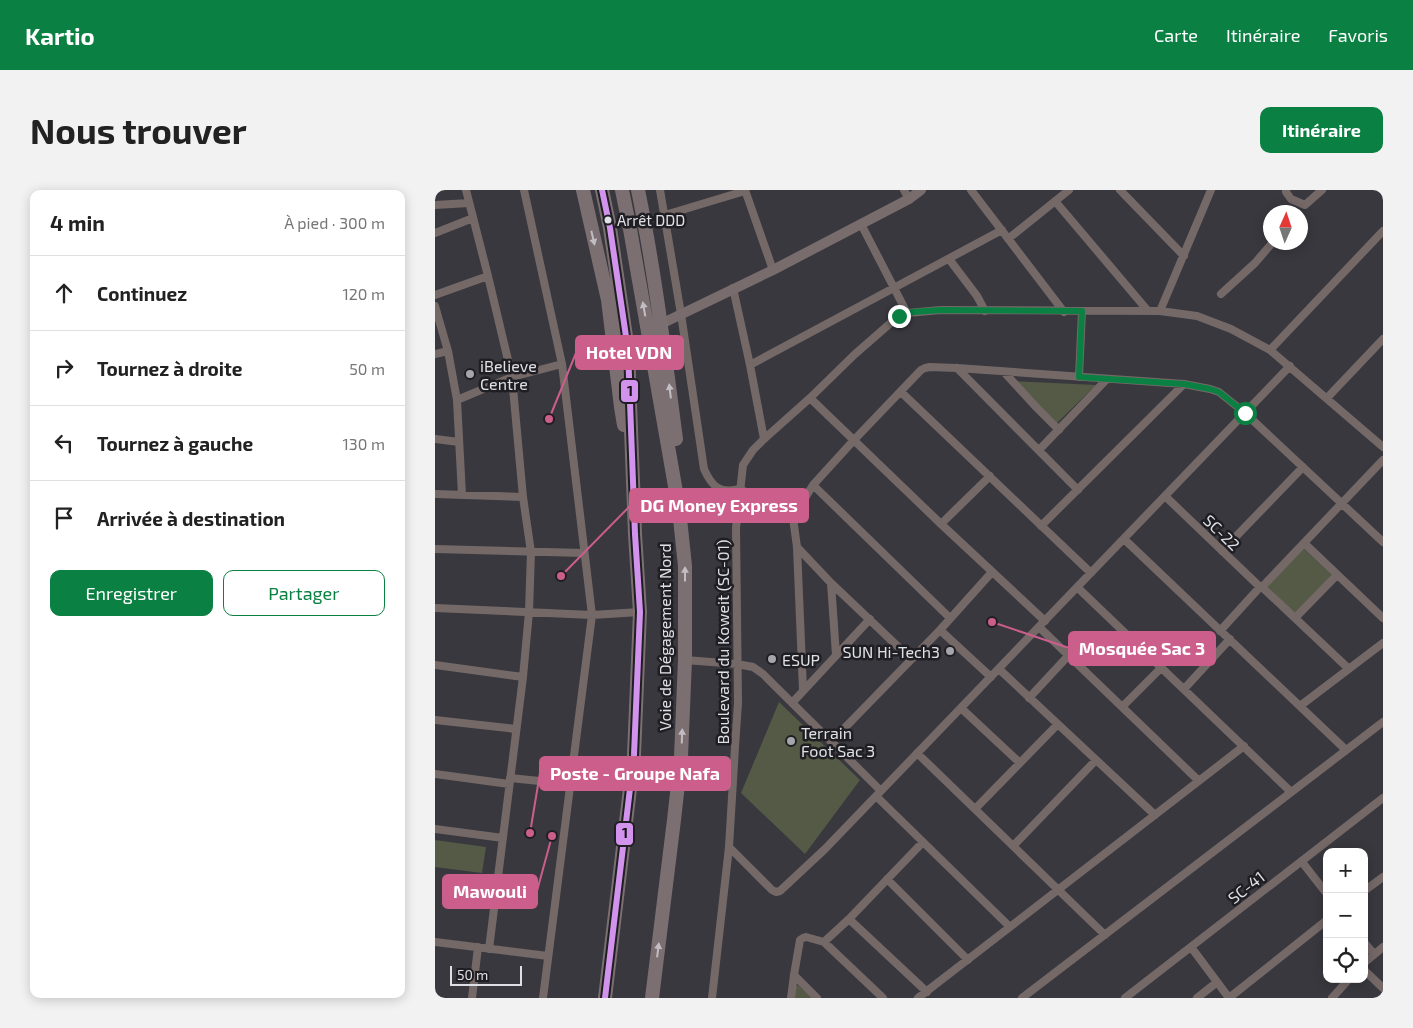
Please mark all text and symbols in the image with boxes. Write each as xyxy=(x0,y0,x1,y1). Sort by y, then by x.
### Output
text: Kartio xyxy=(25,21,95,50)
text: Carte xyxy=(1154,24,1198,46)
text: Itinéraire xyxy=(1226,24,1300,46)
text: Favoris xyxy=(1328,24,1388,46)
button: Itinéraire xyxy=(1260,107,1383,153)
text: Nous trouver xyxy=(30,109,247,151)
north arrow xyxy=(1263,205,1308,250)
text: 4 min xyxy=(50,210,105,235)
place label: Arrêt DDD xyxy=(617,211,685,229)
text: À pied · 300 m xyxy=(284,213,385,232)
marker: Arrêt DDD xyxy=(603,215,613,225)
one-way arrow xyxy=(590,230,598,246)
icon: ahead xyxy=(50,279,78,307)
text: Continuez xyxy=(97,282,187,305)
text: 120 m xyxy=(342,284,385,303)
one-way arrow xyxy=(640,301,648,317)
route end xyxy=(888,305,911,328)
callout: Hotel VDN xyxy=(576,336,683,369)
text: Hotel VDN xyxy=(586,341,672,363)
icon: right xyxy=(50,354,78,382)
place label: iBelieve Centre xyxy=(480,356,537,393)
text: Tournez à droite xyxy=(97,357,243,380)
text: 50 m xyxy=(349,359,385,378)
marker: iBelieve Centre xyxy=(464,368,476,380)
line badge: 1 xyxy=(620,379,639,403)
text: 1 xyxy=(627,382,633,399)
one-way arrow xyxy=(666,383,674,399)
route start xyxy=(1234,402,1257,425)
icon: left xyxy=(50,429,78,457)
text: Tournez à gauche xyxy=(97,432,253,455)
text: 130 m xyxy=(343,434,385,453)
callout: DG Money Express xyxy=(630,489,808,522)
text: DG Money Express xyxy=(640,494,798,516)
icon: arrive xyxy=(50,504,78,532)
text: Arrivée à destination xyxy=(97,507,285,530)
street label: SC-22 xyxy=(1200,510,1244,554)
street label: Boulevard du Koweit (SC-01) xyxy=(713,540,732,744)
street label: Voie de Dégagement Nord xyxy=(655,543,674,731)
one-way arrow xyxy=(681,565,689,581)
button: Enregistrer xyxy=(50,570,213,616)
button: Partager xyxy=(223,570,385,616)
callout: Mosquée Sac 3 xyxy=(1069,632,1215,665)
text: Mosquée Sac 3 xyxy=(1079,637,1205,659)
place label: SUN Hi-Tech3 xyxy=(842,642,940,661)
marker: SUN Hi-Tech3 xyxy=(944,645,956,657)
place label: ESUP xyxy=(782,650,820,669)
marker: ESUP xyxy=(766,653,778,665)
place label: Terrain Foot Sac 3 xyxy=(801,723,875,760)
one-way arrow xyxy=(678,728,686,744)
marker: Terrain Foot Sac 3 xyxy=(785,735,797,747)
callout: Poste - Groupe Nafa xyxy=(540,757,730,790)
text: Poste - Groupe Nafa xyxy=(550,762,720,784)
line badge: 1 xyxy=(615,822,634,846)
text: 1 xyxy=(622,824,628,841)
map controls xyxy=(1323,848,1368,983)
button: + xyxy=(1323,848,1368,893)
street label: SC-41 xyxy=(1224,867,1268,907)
callout: Mawouli xyxy=(443,875,537,908)
text: Mawouli xyxy=(453,880,527,902)
button: − xyxy=(1323,893,1368,938)
button: locate xyxy=(1323,938,1368,983)
one-way arrow xyxy=(654,941,662,957)
scale bar xyxy=(450,963,523,986)
text: 50 m xyxy=(457,966,488,983)

